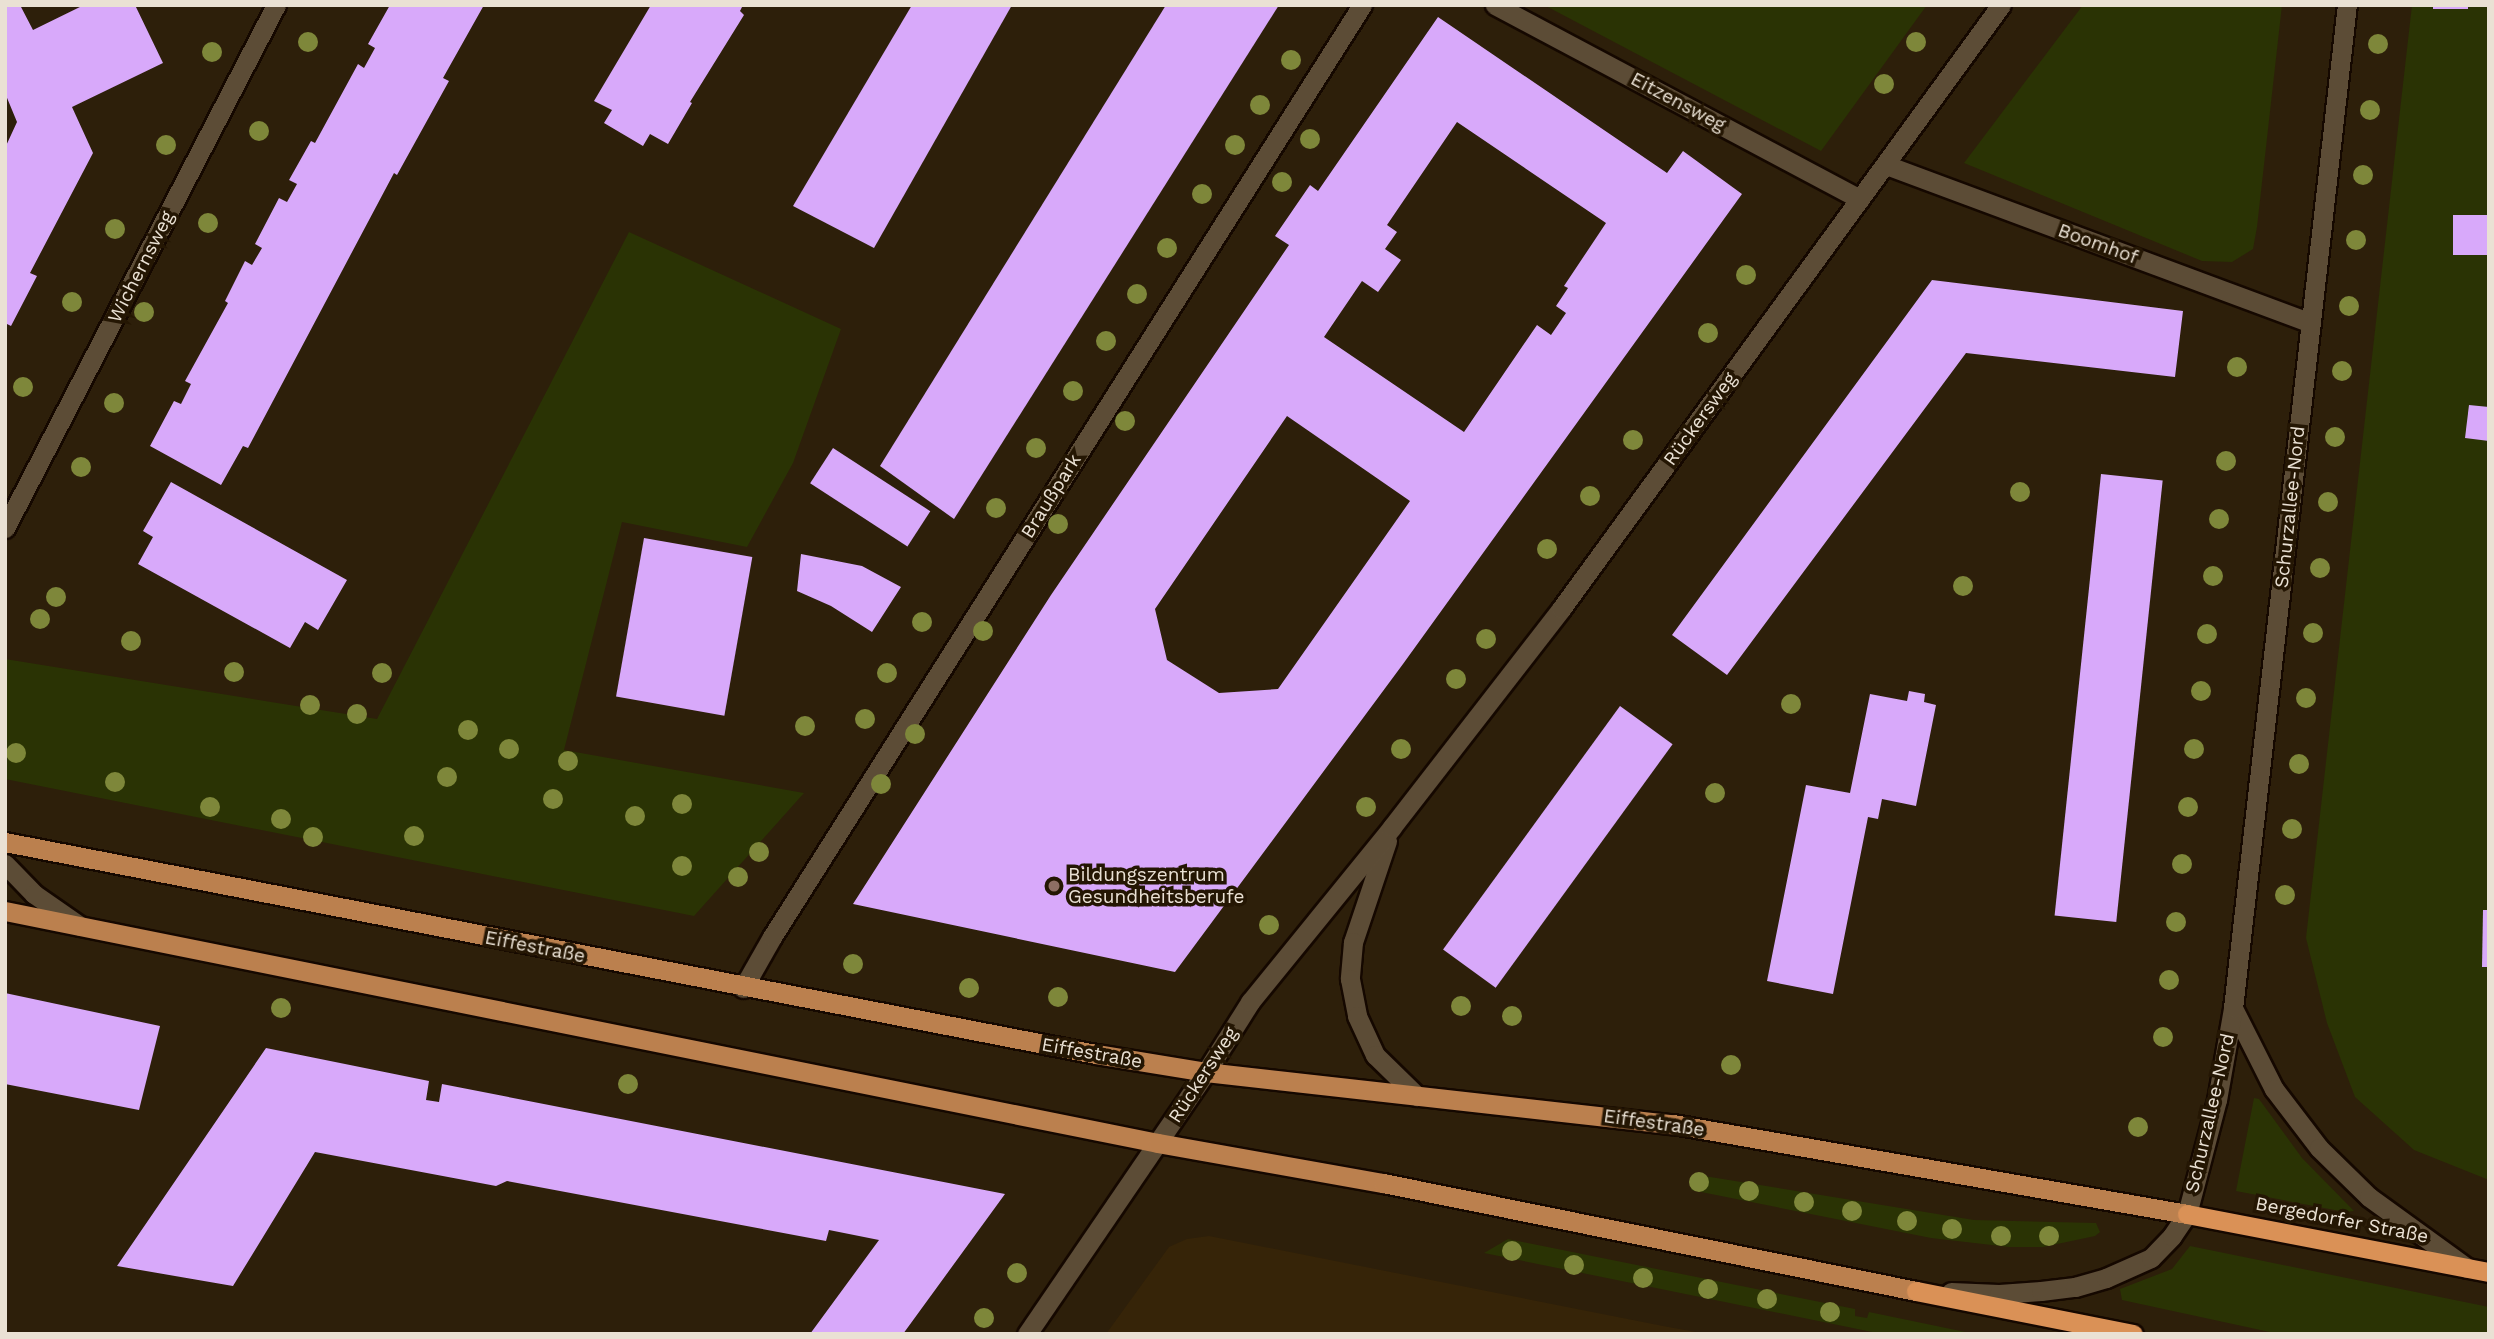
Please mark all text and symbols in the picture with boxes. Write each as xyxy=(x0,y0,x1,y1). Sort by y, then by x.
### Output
street label: Eitzensweg xyxy=(1627,68,1729,136)
street label: Wichernsweg xyxy=(103,207,179,327)
street label: Boomhof xyxy=(2055,219,2141,269)
street label: Rückersweg xyxy=(1659,368,1741,470)
street label: Schurzallee-Nord xyxy=(2270,425,2310,589)
street label: Braußpark xyxy=(1016,450,1086,542)
place label: Bildungszentrum Gesundheitsberufe xyxy=(1068,864,1244,908)
marker: Bildungszentrum Gesundheitsberufe xyxy=(1046,878,1062,894)
street label: Eiffestraße xyxy=(483,926,587,968)
street label: Rückersweg xyxy=(1164,1023,1242,1127)
street label: Schurzallee-Nord xyxy=(2181,1031,2239,1195)
street label: Eiffestraße xyxy=(1040,1033,1144,1073)
street label: Eiffestraße xyxy=(1602,1105,1706,1141)
street label: Bergedorfer Straße xyxy=(2253,1192,2431,1248)

